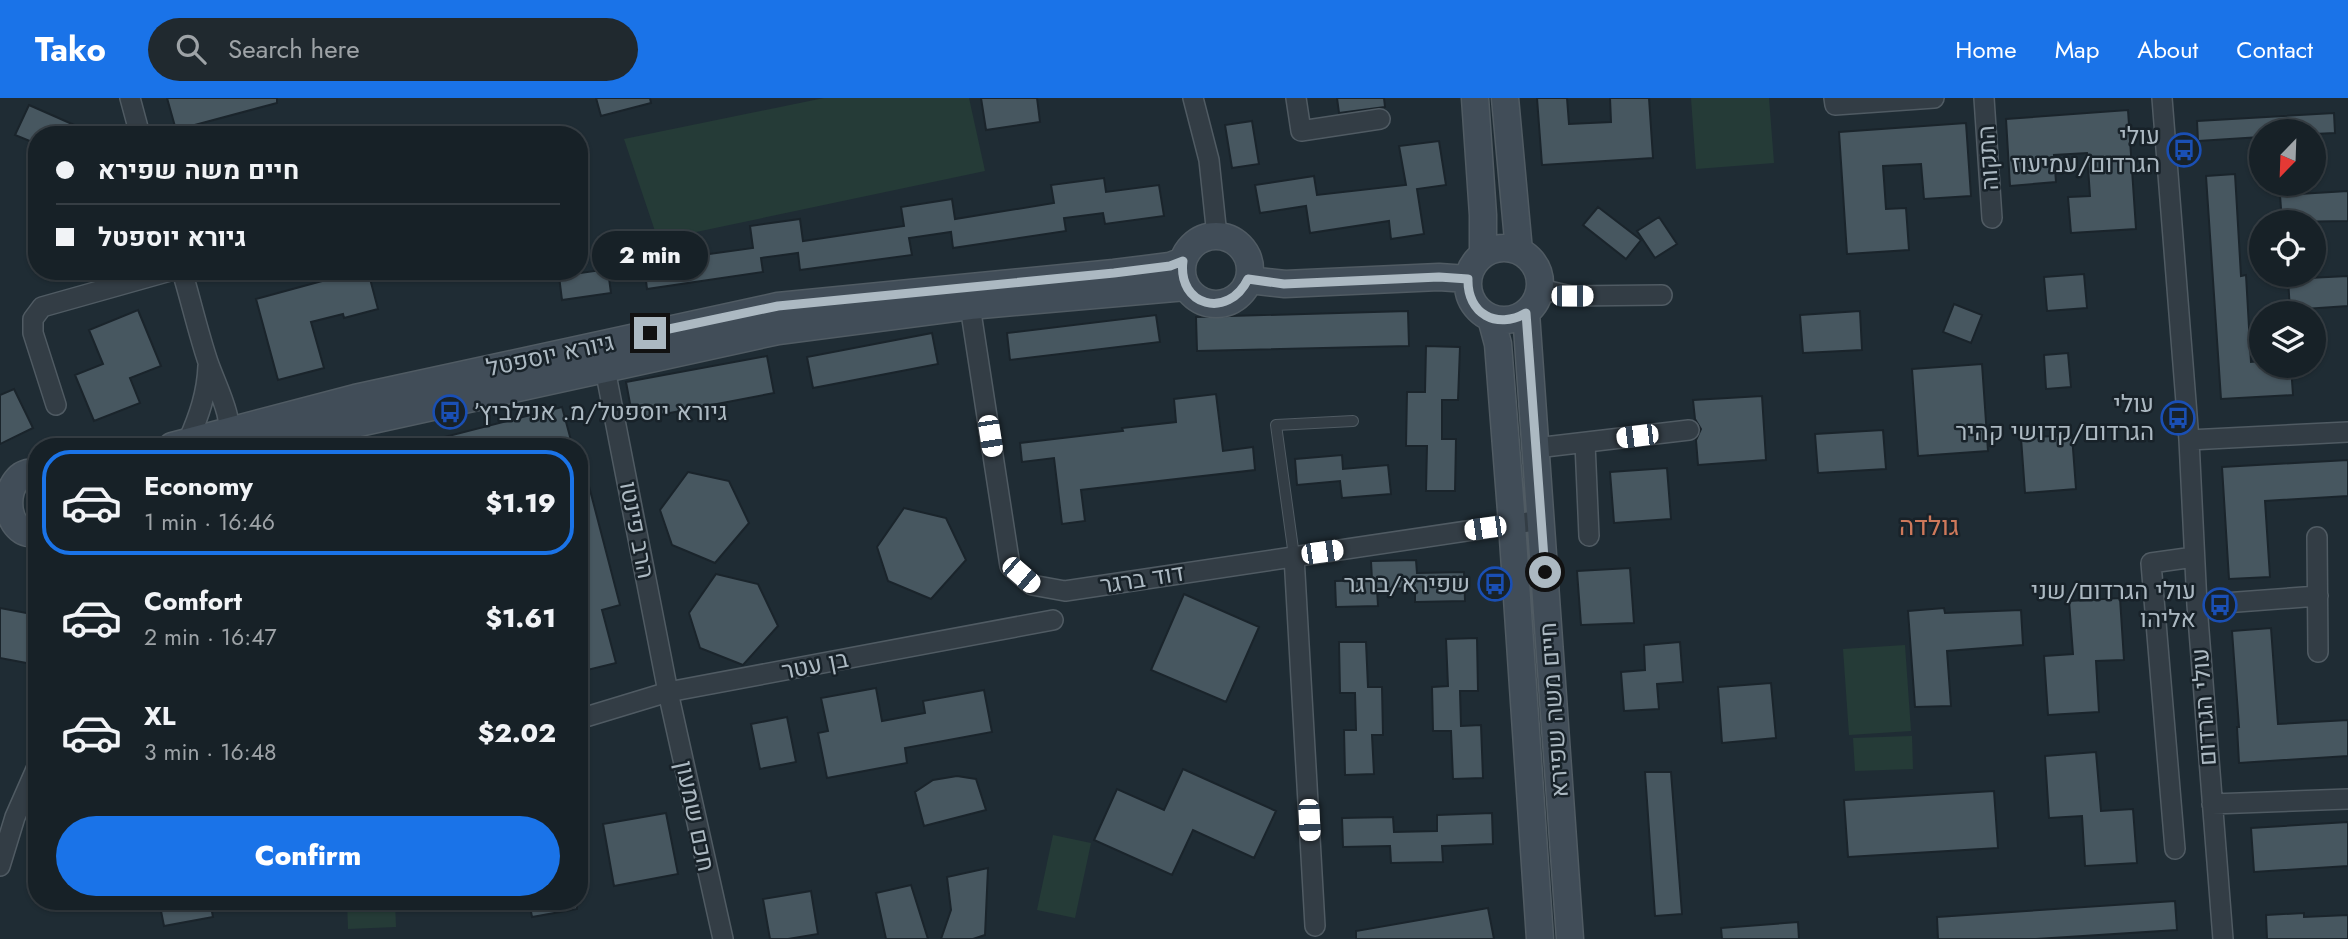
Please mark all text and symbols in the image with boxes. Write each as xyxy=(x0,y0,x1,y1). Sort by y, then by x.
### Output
search box xyxy=(148,18,638,81)
text: Tako xyxy=(35,26,106,73)
icon: search xyxy=(172,30,210,68)
text: Search here xyxy=(228,30,360,68)
text: Home xyxy=(1955,32,2017,67)
text: Map xyxy=(2055,32,2099,67)
text: About xyxy=(2137,32,2198,67)
text: Contact xyxy=(2236,32,2313,67)
place label: עולי הגרדום/עמיעוז xyxy=(2012,118,2160,181)
north arrow xyxy=(2249,119,2326,196)
map controls xyxy=(2249,119,2326,378)
street label: התקוה xyxy=(1968,124,2007,192)
bus stop icon: עולי הגרדום/עמיעוז xyxy=(2165,131,2203,169)
text: חיים משה שפירא xyxy=(98,151,299,189)
button: locate xyxy=(2249,210,2326,287)
text: גיורא יוספטל xyxy=(98,218,246,256)
callout: 2 min xyxy=(592,232,708,280)
text: 2 min xyxy=(619,238,681,272)
car xyxy=(1552,286,1594,307)
button: layers xyxy=(2249,301,2326,378)
route end xyxy=(634,317,666,349)
street label: גיורא יוספטל xyxy=(483,324,617,385)
place label: עולי הגרדום/קדושי קהיר xyxy=(1956,386,2154,449)
bus stop icon: גיורא יוספטל/מ. אנילביץ׳ xyxy=(431,393,469,431)
place label: גיורא יוספטל/מ. אנילביץ׳ xyxy=(475,394,727,429)
bus stop icon: עולי הגרדום/קדושי קהיר xyxy=(2159,399,2197,437)
car xyxy=(977,414,1004,458)
car xyxy=(1615,423,1660,449)
text: Economy xyxy=(144,467,253,505)
icon: car xyxy=(60,471,123,534)
street label: הרב פינטו xyxy=(611,478,664,582)
text: $1.19 xyxy=(485,484,556,522)
text: 1 min · 16:46 xyxy=(144,505,275,539)
district label: גולדה xyxy=(1899,507,1959,545)
car xyxy=(1463,515,1508,541)
car xyxy=(1300,539,1345,565)
car xyxy=(999,553,1044,597)
street label: דוד ברגר xyxy=(1097,555,1187,602)
route start xyxy=(1529,556,1561,588)
bus stop icon: שפירא/ברגר xyxy=(1476,565,1514,603)
place label: שפירא/ברגר xyxy=(1344,566,1470,601)
place label: עולי הגרדום/שני אליהו xyxy=(2031,573,2196,636)
text: Comfort xyxy=(144,582,242,620)
icon: car xyxy=(60,586,123,649)
bus stop icon: עולי הגרדום/שני אליהו xyxy=(2201,586,2239,624)
text: $1.61 xyxy=(485,599,556,637)
text: 2 min · 16:47 xyxy=(144,620,277,654)
street label: חיים משה שפירא xyxy=(1530,621,1577,799)
street label: בן עטר xyxy=(779,641,852,688)
street label: עולי הגרדום xyxy=(2182,647,2225,767)
text: XL xyxy=(144,697,176,735)
icon: car xyxy=(60,701,123,764)
text: $2.02 xyxy=(478,714,556,752)
text: 3 min · 16:48 xyxy=(144,735,277,769)
street label: חכם שמעון xyxy=(667,757,724,874)
car xyxy=(1298,798,1321,842)
button: Confirm xyxy=(56,816,560,896)

